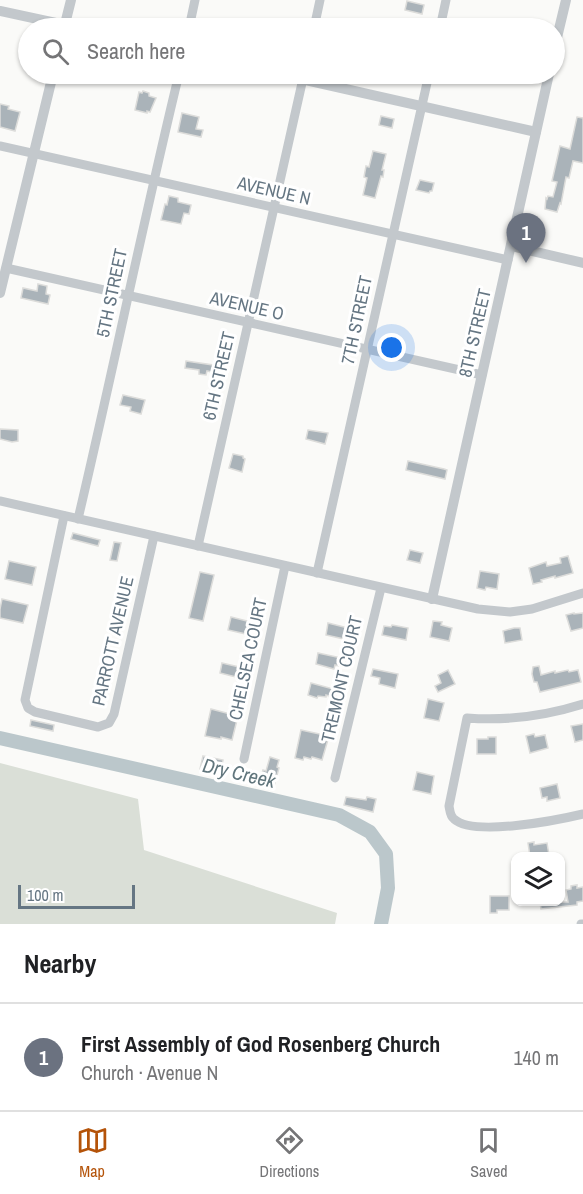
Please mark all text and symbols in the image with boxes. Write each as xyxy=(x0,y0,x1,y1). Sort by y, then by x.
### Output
search box xyxy=(18,18,565,84)
icon: search xyxy=(39,35,72,68)
text: Search here xyxy=(87,36,185,66)
street label: AVENUE N xyxy=(234,170,313,211)
pin: 1 xyxy=(506,214,546,263)
street label: 5TH STREET xyxy=(90,246,133,340)
street label: 7TH STREET xyxy=(335,273,378,367)
street label: AVENUE O xyxy=(207,285,287,326)
street label: 8TH STREET xyxy=(452,286,497,380)
street label: 6TH STREET xyxy=(196,329,241,423)
your location xyxy=(377,333,406,362)
street label: PARROTT AVENUE xyxy=(85,574,140,708)
street label: CHELSEA COURT xyxy=(222,595,273,722)
street label: TREMONT COURT xyxy=(315,613,368,745)
water label: Dry Creek xyxy=(200,751,279,794)
map controls xyxy=(511,852,565,906)
button: layers xyxy=(511,852,565,906)
scale bar xyxy=(18,882,135,910)
text: 100 m xyxy=(27,884,63,906)
text: Nearby xyxy=(24,946,96,981)
text: First Assembly of God Rosenberg Church xyxy=(81,1029,440,1059)
text: 1 xyxy=(39,1044,48,1071)
text: 140 m xyxy=(513,1044,559,1071)
text: Church · Avenue N xyxy=(81,1059,218,1086)
tab: Map xyxy=(76,1124,109,1182)
tab: Directions xyxy=(260,1124,319,1182)
tab: Saved xyxy=(470,1124,508,1182)

